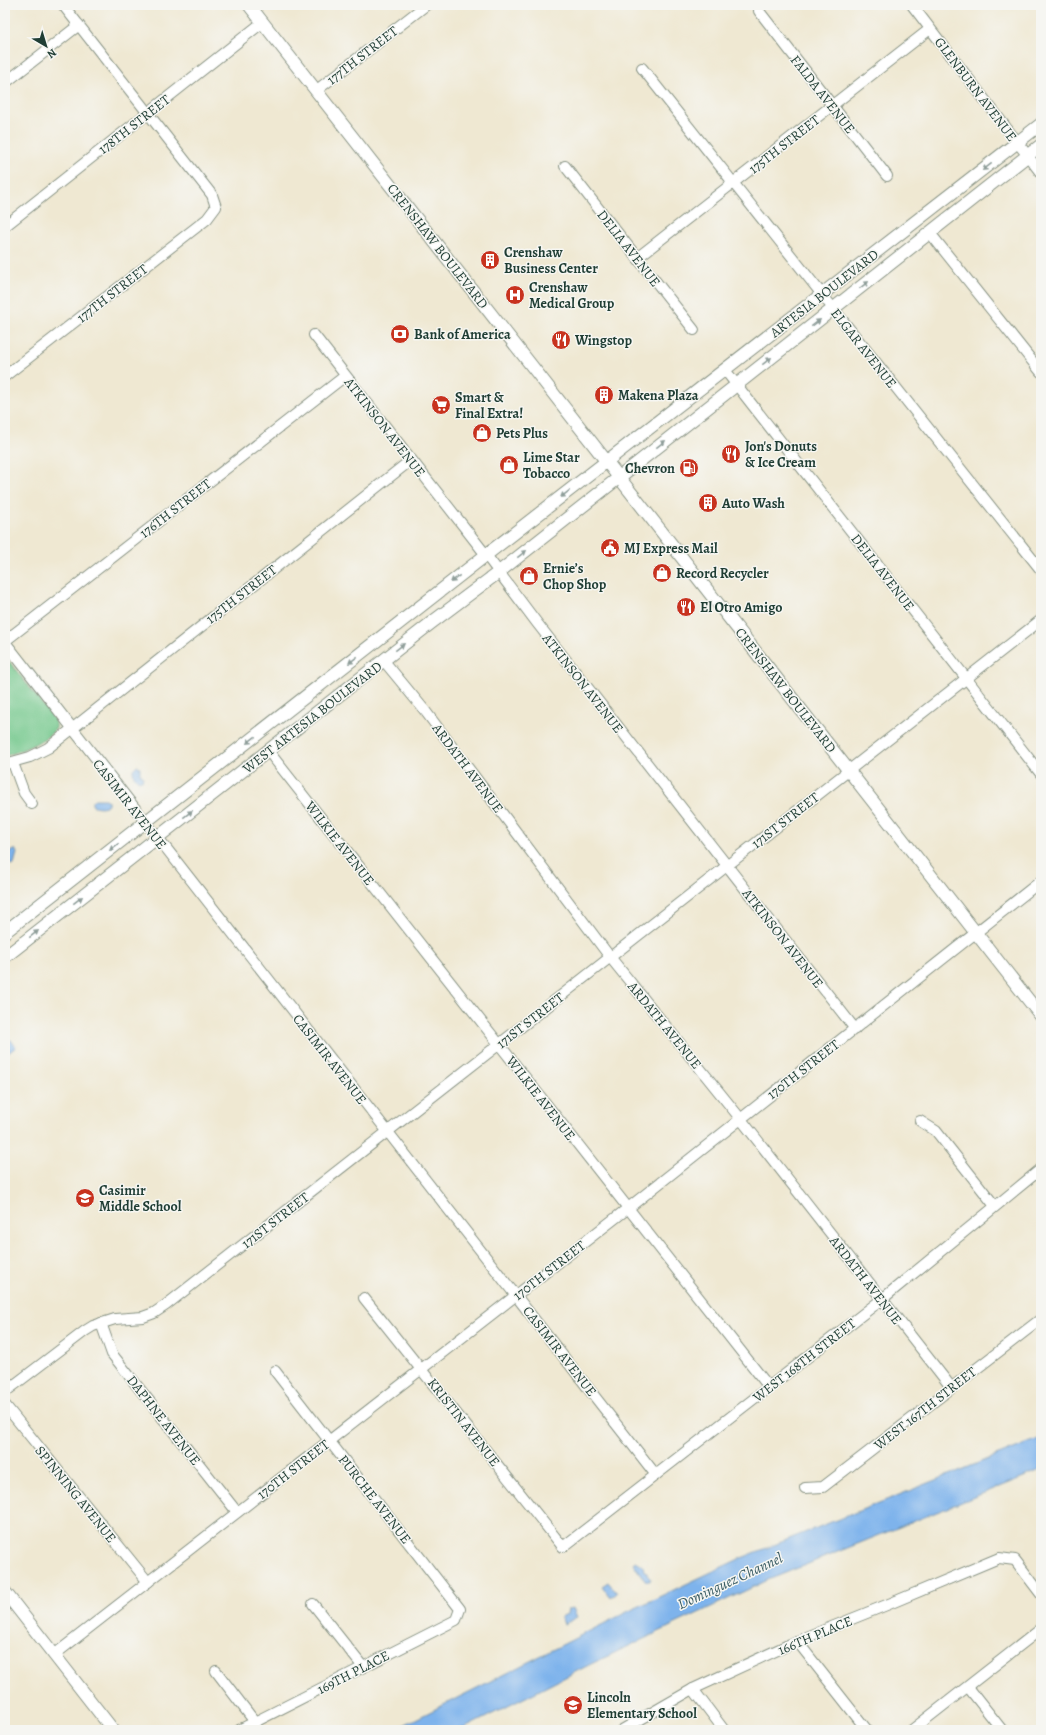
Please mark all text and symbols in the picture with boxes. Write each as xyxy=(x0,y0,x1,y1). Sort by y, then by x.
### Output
street label: 177TH STREET xyxy=(323,21,402,89)
north arrow xyxy=(26,26,66,66)
street label: GLENBURN AVENUE xyxy=(930,33,1021,145)
text: N xyxy=(44,45,60,62)
street label: FALDA AVENUE xyxy=(786,51,859,138)
street label: 178TH STREET xyxy=(94,90,174,158)
street label: 175TH STREET xyxy=(745,110,824,178)
one-way arrow xyxy=(981,162,992,171)
street label: CRENSHAW BOULEVARD xyxy=(383,180,493,313)
street label: DELIA AVENUE xyxy=(592,206,665,291)
place label: Crenshaw Business Center xyxy=(504,243,598,278)
street label: ARTESIA BOULEVARD xyxy=(765,245,883,342)
building icon: Crenshaw Business Center xyxy=(479,249,501,271)
street label: 177TH STREET xyxy=(73,259,152,327)
place label: Crenshaw Medical Group xyxy=(529,278,615,313)
one-way arrow xyxy=(859,280,870,289)
hospital icon: Crenshaw Medical Group xyxy=(504,284,526,306)
street label: ELGAR AVENUE xyxy=(826,304,901,392)
one-way arrow xyxy=(811,318,822,327)
bank icon: Bank of America xyxy=(389,323,411,345)
place label: Bank of America xyxy=(414,325,511,344)
restaurant icon: Wingstop xyxy=(550,329,572,351)
place label: Wingstop xyxy=(574,331,632,350)
one-way arrow xyxy=(762,357,773,365)
street label: ATKINSON AVENUE xyxy=(339,373,430,481)
building icon: Makena Plaza xyxy=(593,384,615,406)
place label: Makena Plaza xyxy=(618,386,699,405)
place label: Smart & Final Extra! xyxy=(455,388,523,423)
supermarket icon: Smart & Final Extra! xyxy=(430,394,452,416)
shop icon: Pets Plus xyxy=(471,422,493,444)
place label: Pets Plus xyxy=(496,424,548,443)
place label: Jon's Donuts & Ice Cream xyxy=(745,437,817,472)
one-way arrow xyxy=(655,440,666,448)
restaurant icon: Jon's Donuts & Ice Cream xyxy=(720,443,742,465)
place label: Lime Star Tobacco xyxy=(523,448,580,483)
shop icon: Lime Star Tobacco xyxy=(498,454,520,476)
fuel station icon: Chevron xyxy=(678,457,700,479)
place label: Chevron xyxy=(625,459,675,478)
street label: 176TH STREET xyxy=(136,474,215,542)
one-way arrow xyxy=(560,489,570,497)
building icon: Auto Wash xyxy=(697,492,719,514)
place label: Auto Wash xyxy=(721,494,785,513)
street label: DELIA AVENUE xyxy=(846,530,919,615)
public building icon: MJ Express Mail xyxy=(599,537,621,559)
place label: MJ Express Mail xyxy=(624,539,718,558)
one-way arrow xyxy=(516,549,527,558)
place label: Ernie’s Chop Shop xyxy=(543,559,607,594)
street label: 175TH STREET xyxy=(202,560,281,628)
shop icon: Record Recycler xyxy=(651,562,673,584)
place label: Record Recycler xyxy=(676,564,769,583)
shop icon: Ernie’s Chop Shop xyxy=(518,565,540,587)
one-way arrow xyxy=(450,575,461,583)
restaurant icon: El Otro Amigo xyxy=(675,596,697,618)
place label: El Otro Amigo xyxy=(700,598,783,617)
street label: CRENSHAW BOULEVARD xyxy=(731,624,841,757)
street label: ATKINSON AVENUE xyxy=(537,629,628,737)
one-way arrow xyxy=(395,643,406,652)
one-way arrow xyxy=(348,655,359,664)
street label: WEST ARTESIA BOULEVARD xyxy=(238,657,386,779)
street label: ARDATH AVENUE xyxy=(427,719,508,817)
one-way arrow xyxy=(246,736,257,744)
street label: CASIMIR AVENUE xyxy=(88,755,171,853)
street label: 171ST STREET xyxy=(748,788,823,853)
street label: WILKIE AVENUE xyxy=(300,796,379,889)
one-way arrow xyxy=(182,810,193,819)
one-way arrow xyxy=(109,842,120,851)
street label: ATKINSON AVENUE xyxy=(737,884,828,992)
one-way arrow xyxy=(73,895,84,904)
one-way arrow xyxy=(28,930,39,939)
street label: ARDATH AVENUE xyxy=(623,977,706,1073)
street label: 171ST STREET xyxy=(493,988,568,1053)
street label: CASIMIR AVENUE xyxy=(288,1010,371,1108)
street label: 170TH STREET xyxy=(763,1035,844,1104)
street label: WILKIE AVENUE xyxy=(501,1051,580,1144)
place label: Casimir Middle School xyxy=(99,1181,182,1216)
school or university icon: Casimir Middle School xyxy=(74,1187,96,1209)
street label: 171ST STREET xyxy=(238,1188,313,1253)
street label: ARDATH AVENUE xyxy=(824,1231,906,1329)
street label: 170TH STREET xyxy=(509,1236,590,1305)
street label: CASIMIR AVENUE xyxy=(518,1302,601,1400)
street label: WEST 168TH STREET xyxy=(748,1314,860,1407)
street label: WEST 167TH STREET xyxy=(869,1362,981,1455)
street label: DAPHNE AVENUE xyxy=(122,1371,205,1469)
street label: KRISTIN AVENUE xyxy=(423,1374,504,1471)
street label: 170TH STREET xyxy=(253,1435,334,1504)
street label: SPINNING AVENUE xyxy=(31,1442,121,1547)
street label: PURCHE AVENUE xyxy=(334,1451,415,1548)
water label: Dominguez Channel xyxy=(674,1548,786,1614)
street label: 166TH PLACE xyxy=(775,1611,855,1660)
street label: 169TH PLACE xyxy=(314,1646,393,1699)
place label: Lincoln Elementary School xyxy=(587,1688,697,1723)
school or university icon: Lincoln Elementary School xyxy=(562,1694,584,1716)

